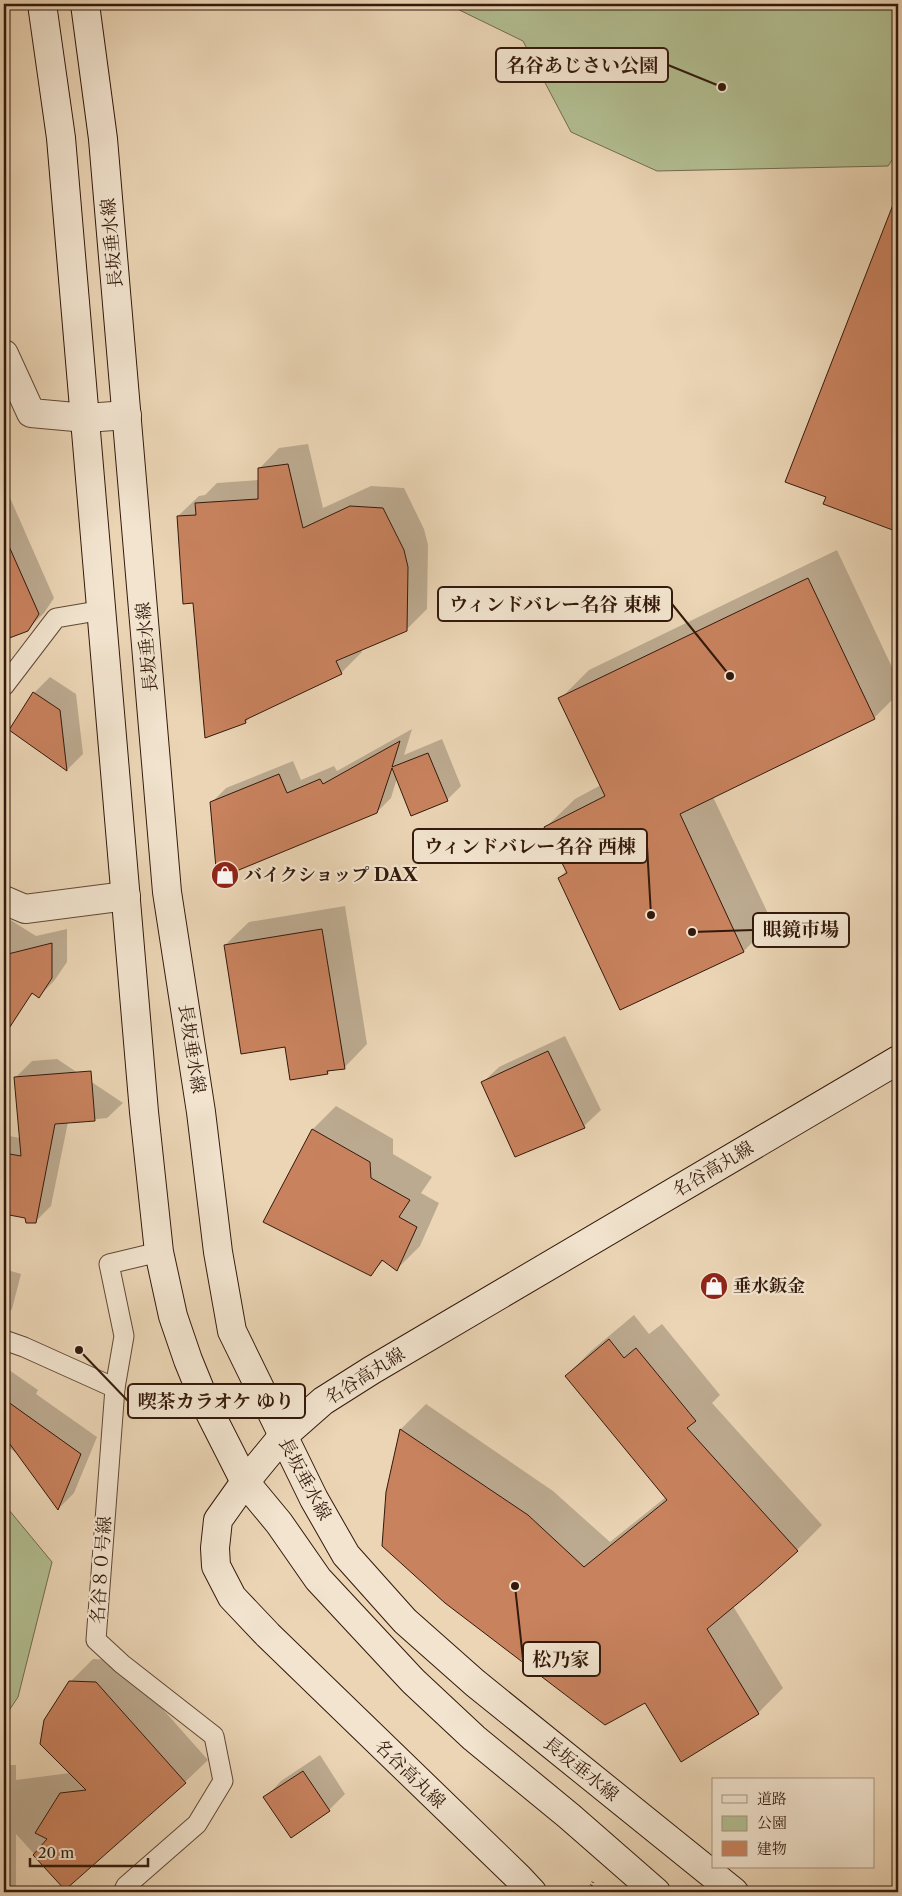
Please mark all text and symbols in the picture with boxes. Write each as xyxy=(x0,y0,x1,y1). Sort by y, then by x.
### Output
callout: 名谷あじさい公園 xyxy=(496,48,668,82)
text: 名谷あじさい公園 xyxy=(506,54,658,77)
street label: 長坂垂水線 xyxy=(97,197,127,289)
callout: ウィンドバレー名谷 東棟 xyxy=(438,587,672,621)
text: ウィンドバレー名谷 東棟 xyxy=(449,593,661,616)
street label: 長坂垂水線 xyxy=(132,601,162,693)
callout: ウィンドバレー名谷 西棟 xyxy=(413,829,647,863)
text: ウィンドバレー名谷 西棟 xyxy=(424,835,636,858)
shop icon: バイクショップ DAX xyxy=(210,860,240,890)
place label: バイクショップ DAX xyxy=(244,864,419,886)
callout: 眼鏡市場 xyxy=(753,913,849,947)
text: 眼鏡市場 xyxy=(763,918,839,941)
street label: 長坂垂水線 xyxy=(174,1003,210,1095)
street label: 名谷高丸線 xyxy=(669,1136,757,1202)
shop icon: 垂水鈑金 xyxy=(699,1271,729,1301)
place label: 垂水鈑金 xyxy=(733,1275,805,1297)
street label: 名谷高丸線 xyxy=(321,1343,409,1409)
callout: 喫茶カラオケ ゆり xyxy=(128,1384,305,1418)
text: 喫茶カラオケ ゆり xyxy=(138,1390,294,1413)
street label: 長坂垂水線 xyxy=(274,1434,336,1524)
street label: 名谷８０号線 xyxy=(86,1515,116,1625)
callout: 松乃家 xyxy=(523,1642,600,1676)
text: 松乃家 xyxy=(532,1648,590,1671)
street label: 長坂垂水線 xyxy=(539,1732,623,1806)
street label: 名谷高丸線 xyxy=(370,1735,450,1813)
legend xyxy=(712,1778,874,1868)
text: 道路 xyxy=(757,1789,787,1808)
text: 公園 xyxy=(757,1813,787,1832)
scale bar xyxy=(30,1836,148,1868)
text: 建物 xyxy=(757,1839,787,1858)
text: 20 m xyxy=(38,1843,74,1862)

